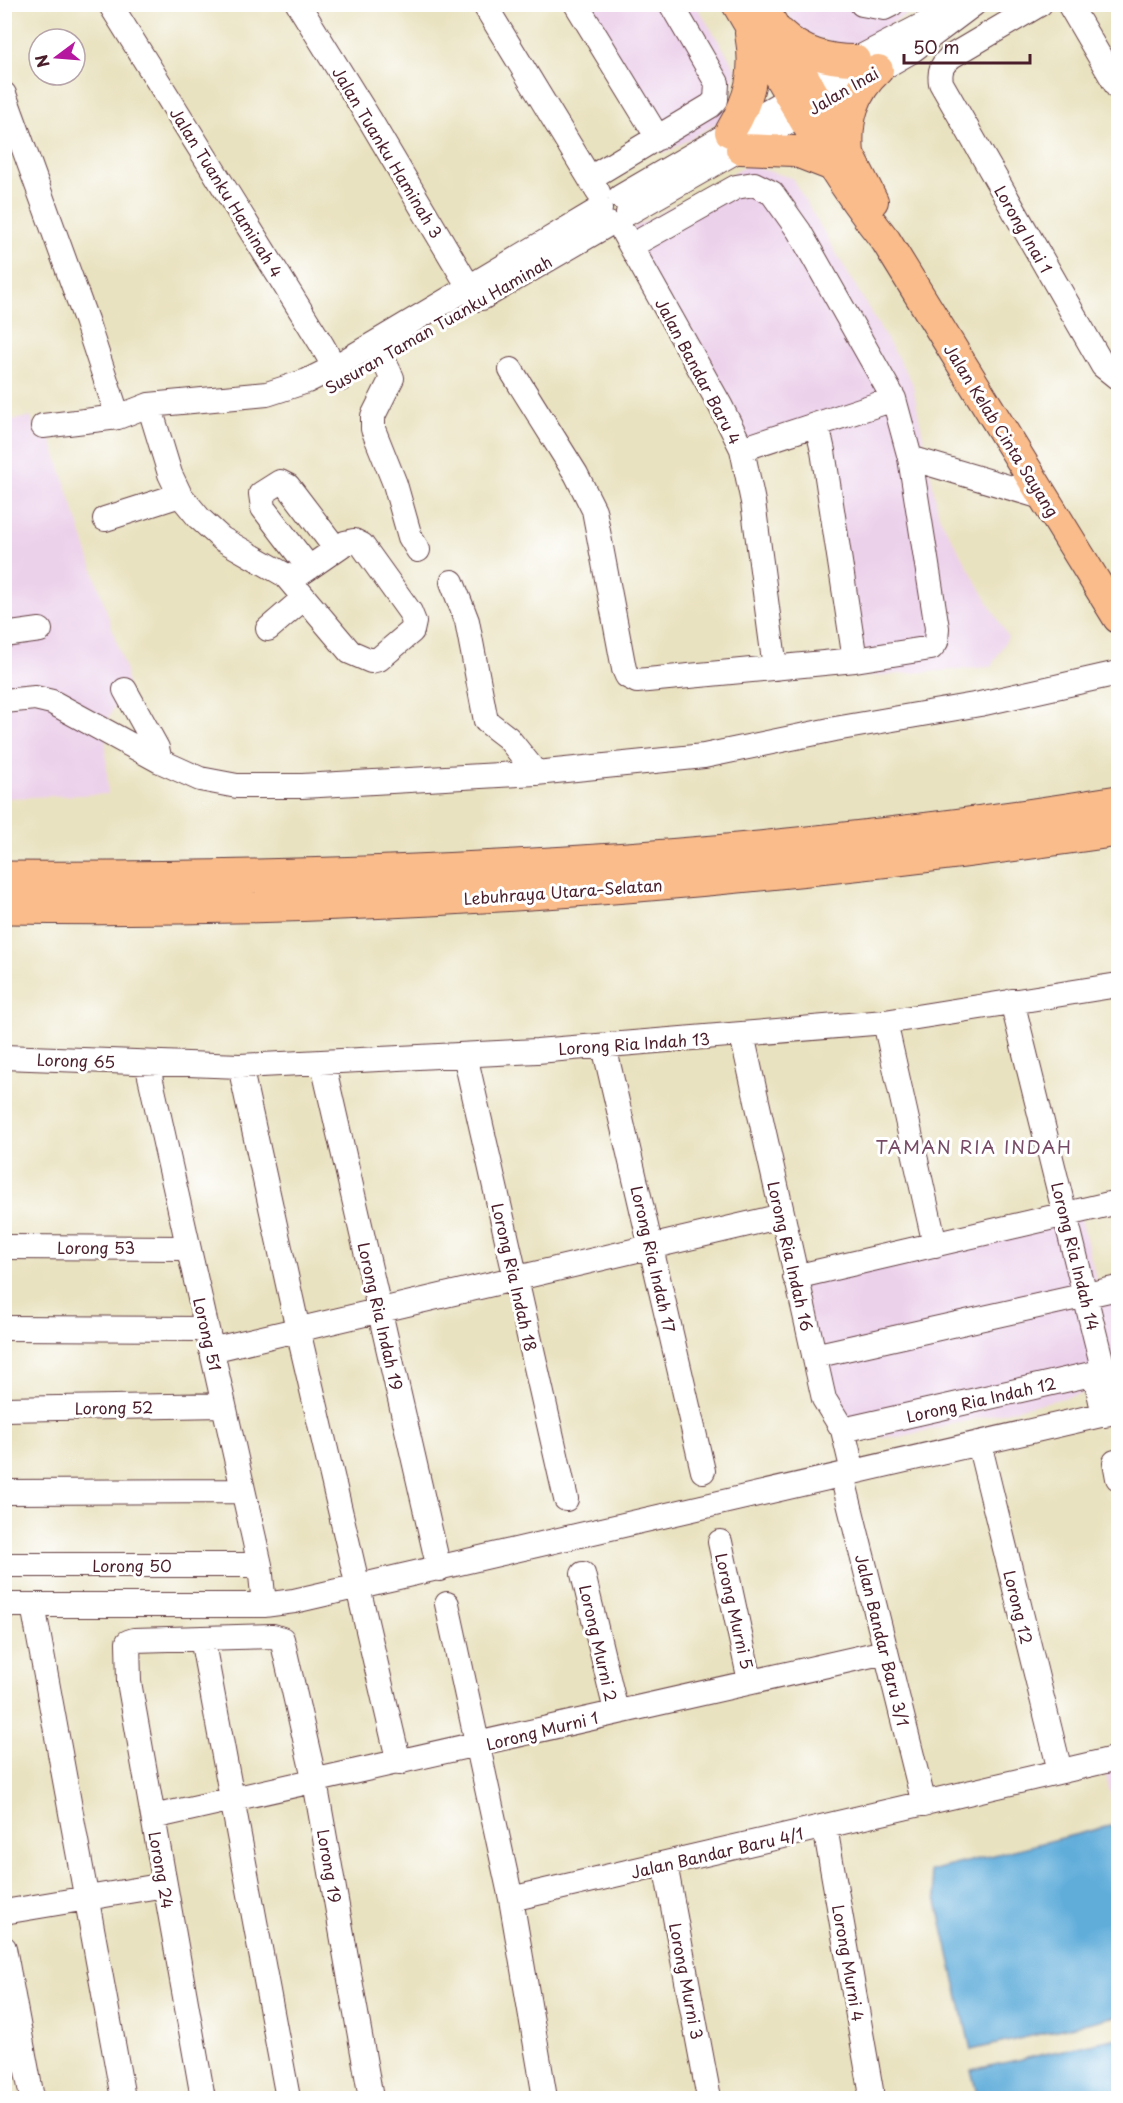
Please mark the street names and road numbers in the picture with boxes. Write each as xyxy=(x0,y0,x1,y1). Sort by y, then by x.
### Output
street label: Jalan Inai xyxy=(804,60,882,120)
street label: Jalan Tuanku Haminah 3 xyxy=(327,62,449,242)
street label: Jalan Tuanku Haminah 4 xyxy=(165,102,289,282)
street label: Lorong Inai 1 xyxy=(989,181,1059,277)
street label: Susuran Taman Tuanku Haminah xyxy=(320,249,556,399)
street label: Jalan Bandar Baru 4 xyxy=(650,293,748,449)
street label: Jalan Kelab Cinta Sayang xyxy=(939,339,1065,521)
street label: Lebuhraya Utara–Selatan xyxy=(463,872,663,910)
street label: Lorong Ria Indah 13 xyxy=(557,1026,711,1060)
street label: Lorong 65 xyxy=(36,1047,116,1073)
street label: Lorong Ria Indah 16 xyxy=(762,1179,820,1333)
street label: Lorong Ria Indah 14 xyxy=(1046,1179,1106,1333)
street label: Lorong Ria Indah 17 xyxy=(625,1183,683,1335)
street label: Lorong Ria Indah 18 xyxy=(486,1200,544,1354)
street label: Lorong 53 xyxy=(57,1235,135,1259)
street label: Lorong Ria Indah 19 xyxy=(352,1240,410,1392)
street label: Lorong 51 xyxy=(188,1295,228,1373)
street label: Lorong Ria Indah 12 xyxy=(904,1370,1058,1428)
street label: Lorong 52 xyxy=(74,1394,154,1420)
street label: Lorong Murni 5 xyxy=(710,1551,760,1671)
street label: Jalan Bandar Baru 3/1 xyxy=(850,1551,916,1729)
street label: Lorong 50 xyxy=(92,1553,172,1577)
street label: Lorong 12 xyxy=(998,1568,1040,1646)
street label: Lorong Murni 2 xyxy=(574,1582,624,1704)
street label: Lorong Murni 1 xyxy=(483,1704,601,1756)
street label: Jalan Bandar Baru 4/1 xyxy=(628,1820,806,1884)
street label: Lorong 19 xyxy=(312,1827,348,1905)
street label: Lorong 24 xyxy=(143,1829,181,1911)
street label: Lorong Murni 4 xyxy=(827,1903,871,2023)
street label: Lorong Murni 3 xyxy=(664,1921,710,2041)

